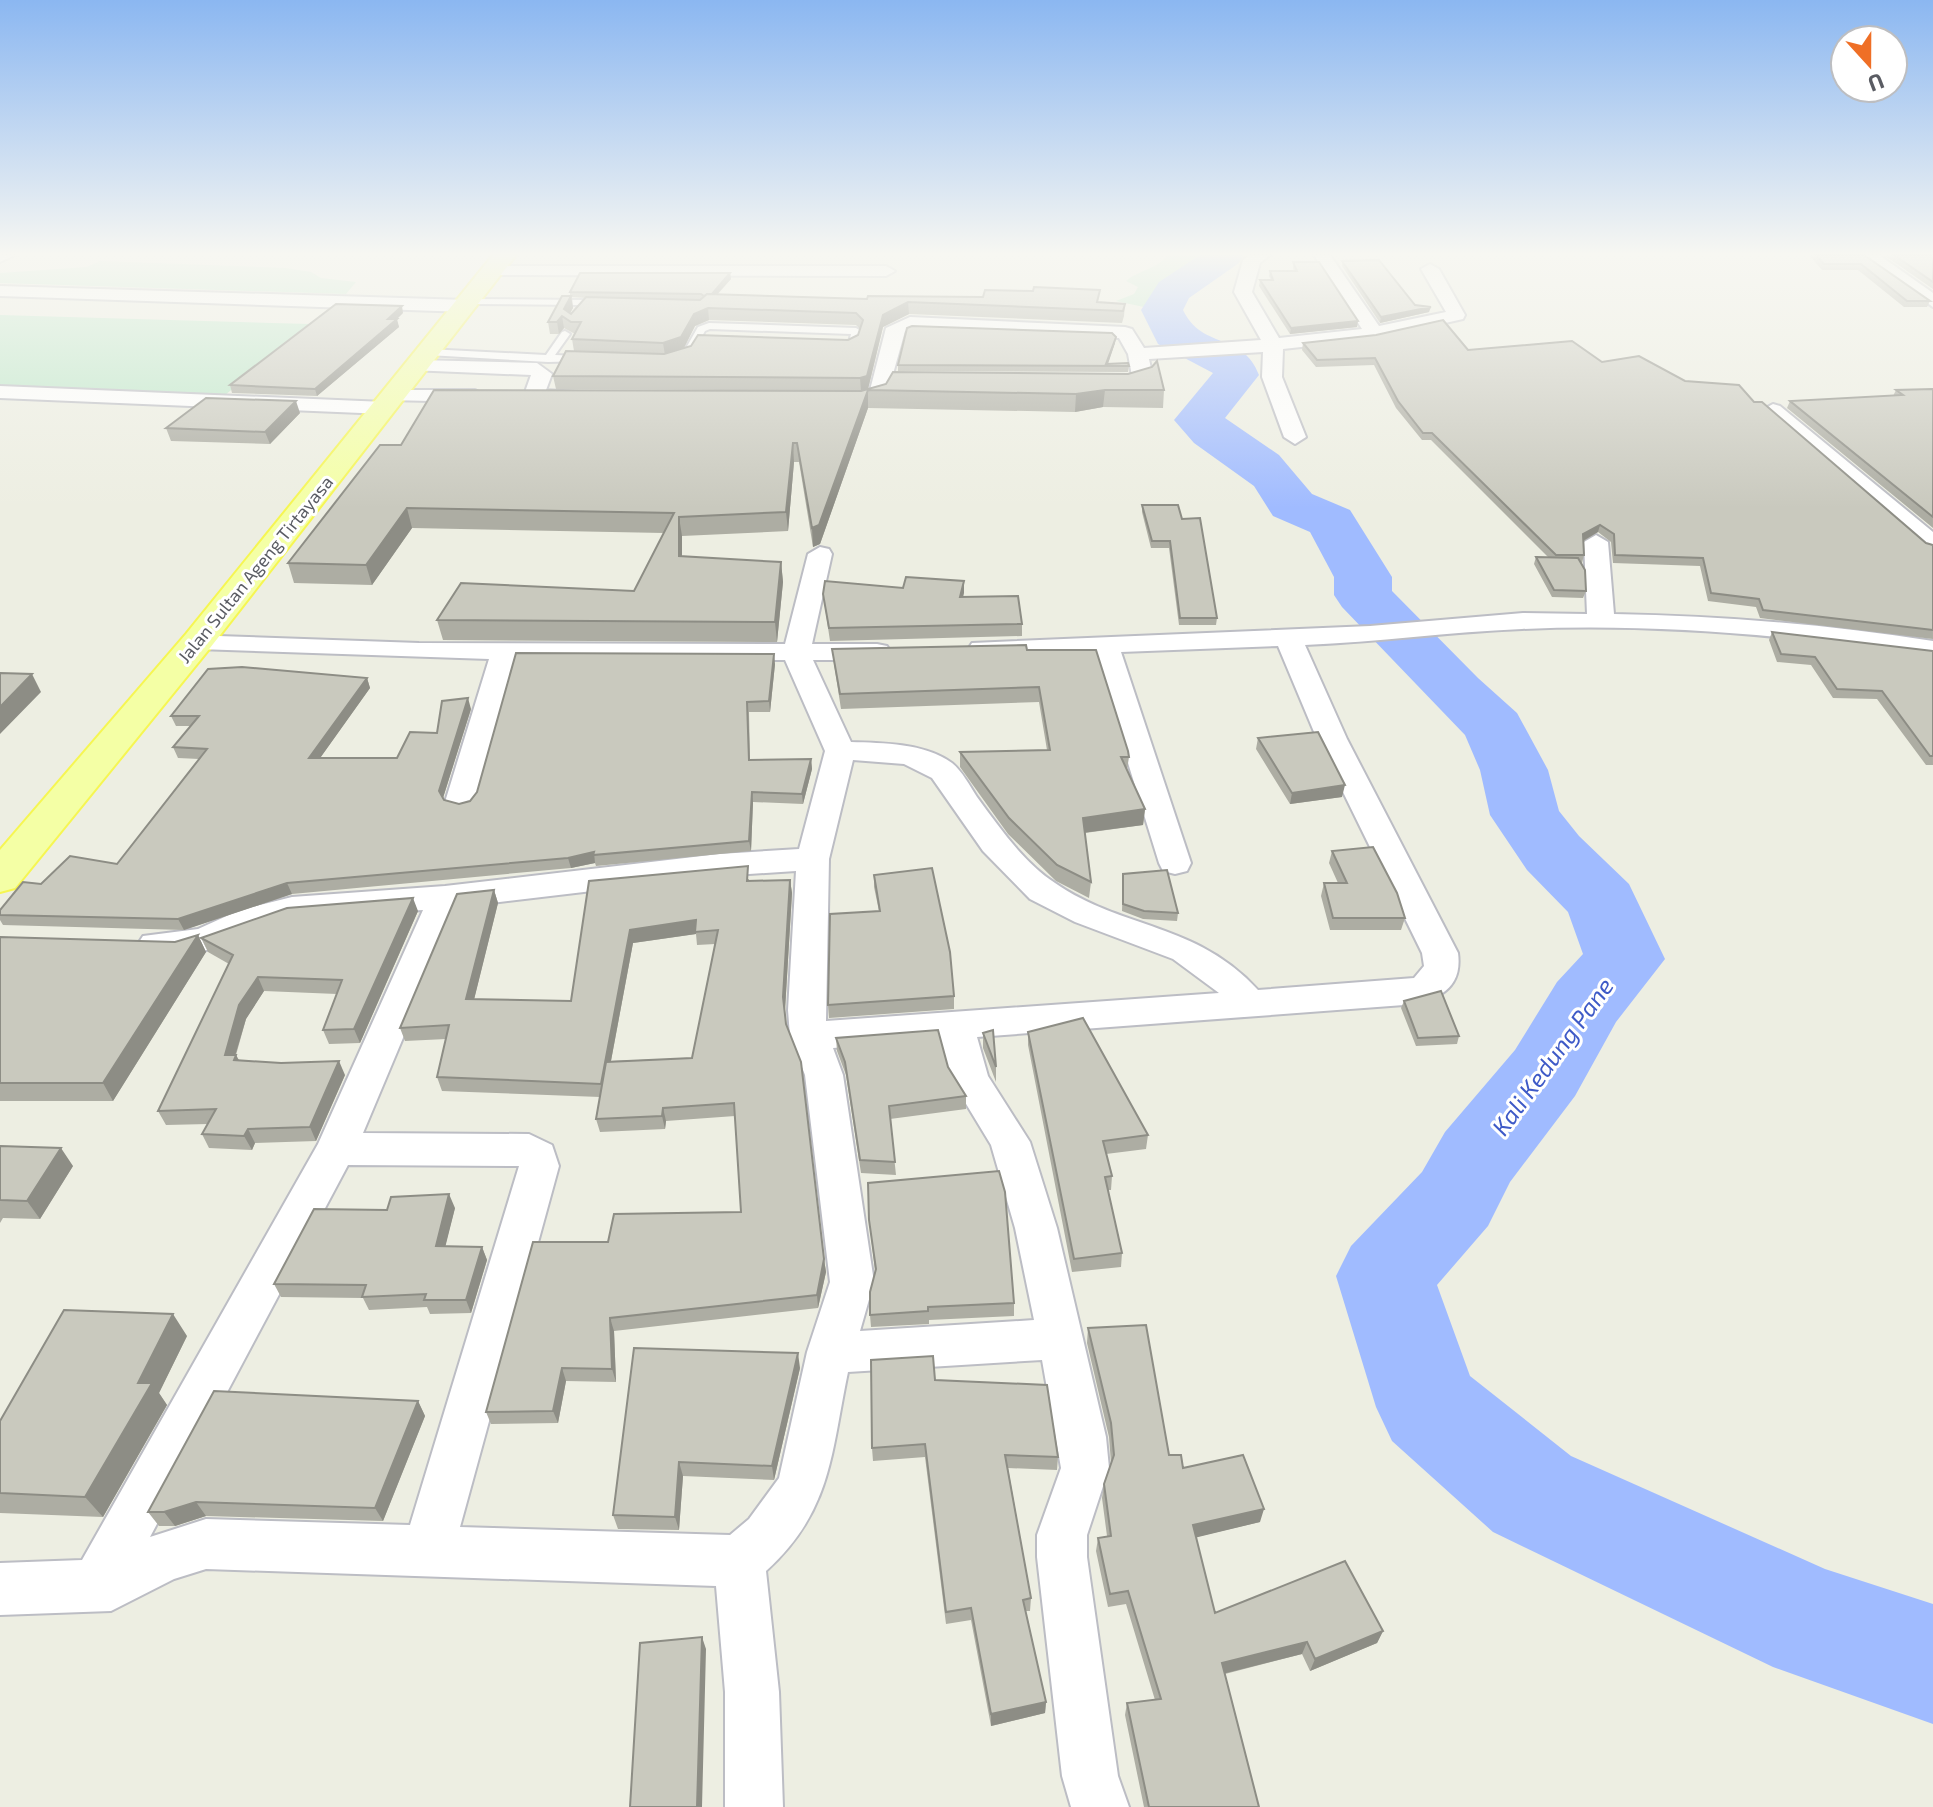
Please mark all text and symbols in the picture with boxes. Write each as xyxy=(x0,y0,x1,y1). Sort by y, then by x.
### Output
north arrow xyxy=(1829,24,1909,104)
text: U xyxy=(1865,69,1888,98)
street label: Jalan Sultan Ageng Tirtayasa xyxy=(173,471,337,667)
water label: Kali Kedung Pane xyxy=(1485,972,1619,1140)

